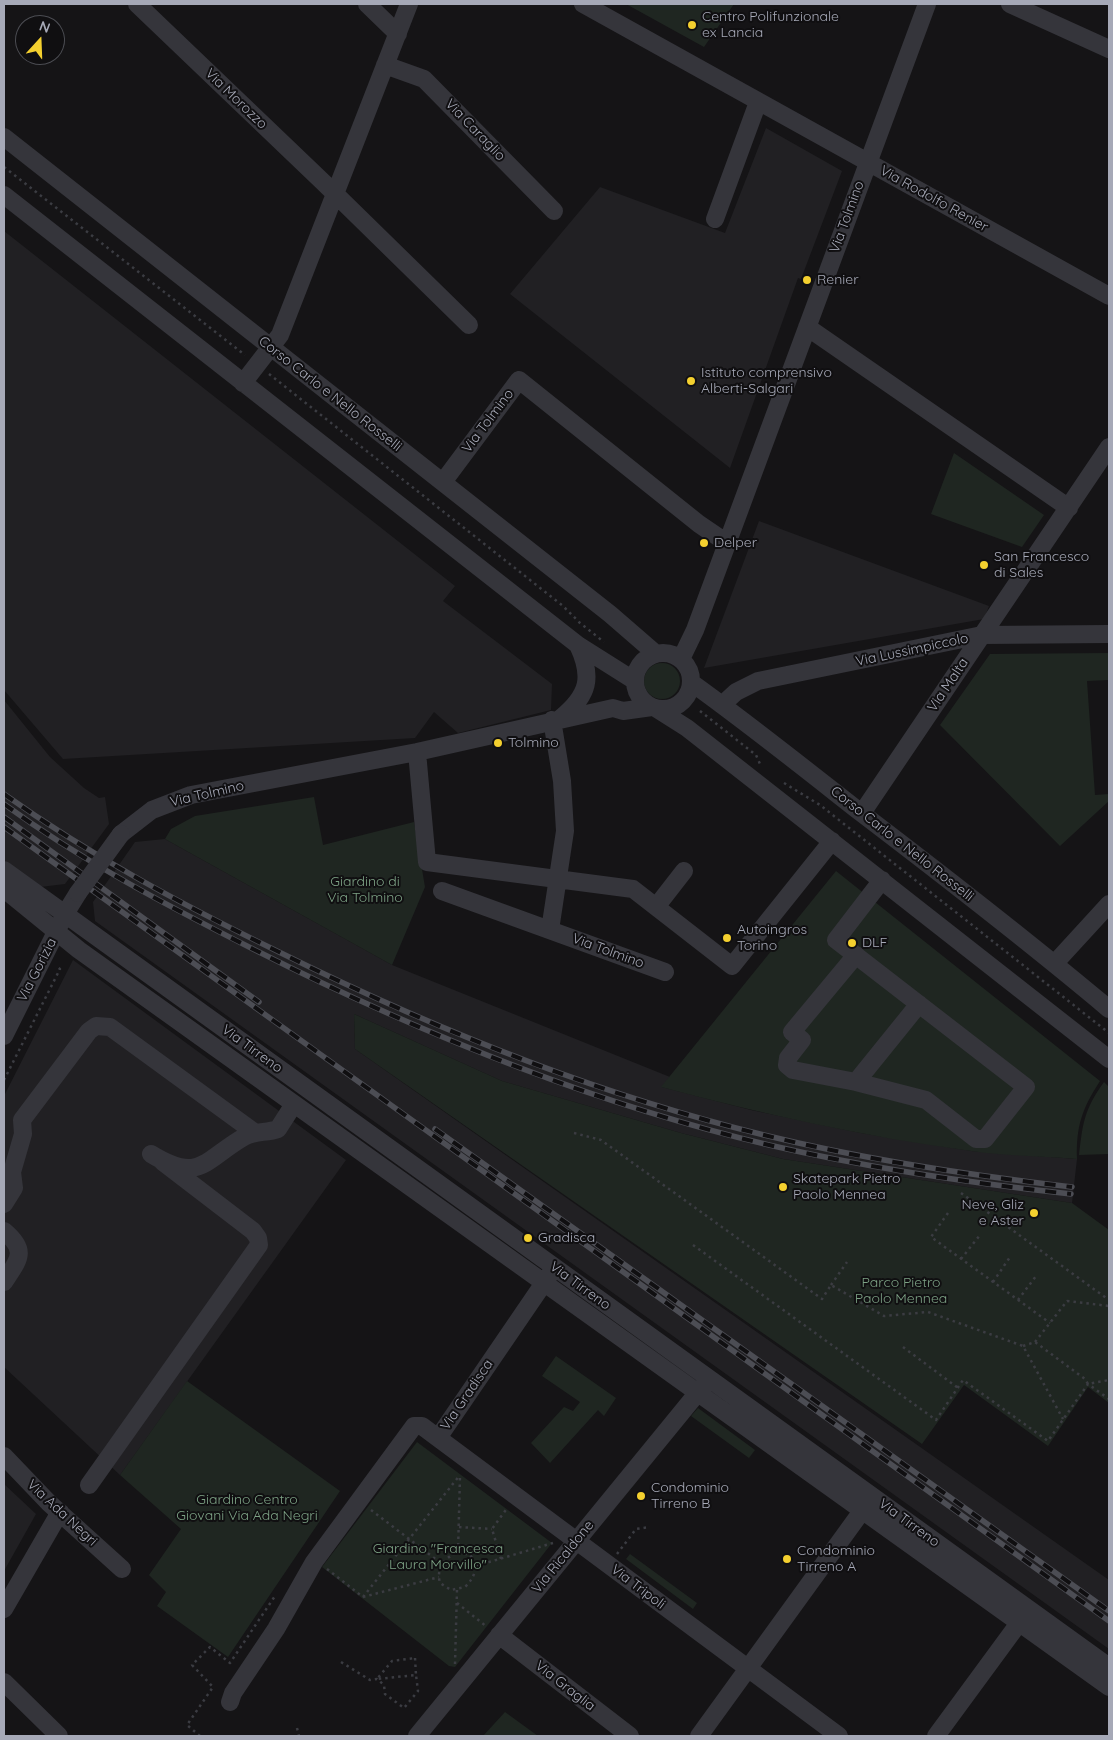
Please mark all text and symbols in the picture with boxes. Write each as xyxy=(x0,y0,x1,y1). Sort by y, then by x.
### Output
place label: Centro Polifunzionale ex Lancia xyxy=(702,9,839,41)
north arrow xyxy=(15,15,65,65)
text: N xyxy=(37,17,53,37)
marker: Centro Polifunzionale ex Lancia xyxy=(686,19,698,31)
street label: Via Morozzo xyxy=(201,65,271,133)
street label: Via Caraglio xyxy=(441,96,509,164)
street label: Via Rodolfo Renier xyxy=(877,162,991,236)
street label: Via Tolmino xyxy=(826,179,868,255)
place label: Renier xyxy=(817,272,859,288)
marker: Renier xyxy=(801,274,813,286)
street label: Corso Carlo e Nello Rosselli xyxy=(255,333,405,455)
place label: Istituto comprensivo Alberti-Salgari xyxy=(701,365,832,398)
marker: Istituto comprensivo Alberti-Salgari xyxy=(685,375,697,387)
street label: Via Tolmino xyxy=(459,386,517,456)
place label: Delper xyxy=(714,535,757,551)
marker: Delper xyxy=(698,537,710,549)
place label: San Francesco di Sales xyxy=(994,549,1089,582)
marker: San Francesco di Sales xyxy=(978,559,990,571)
street label: Via Lussimpiccolo xyxy=(854,630,970,670)
street label: Via Malta xyxy=(924,655,972,715)
place label: Tolmino xyxy=(508,735,559,751)
marker: Tolmino xyxy=(492,737,504,749)
street label: Via Tolmino xyxy=(168,777,246,811)
street label: Corso Carlo e Nello Rosselli xyxy=(827,783,977,905)
park label: Giardino di Via Tolmino xyxy=(327,874,403,906)
place label: Autoingros Torino xyxy=(737,922,807,954)
street label: Via Tolmino xyxy=(570,930,646,972)
marker: Autoingros Torino xyxy=(721,932,733,944)
street label: Via Gorizia xyxy=(14,935,60,1005)
place label: DLF xyxy=(862,935,887,951)
marker: DLF xyxy=(846,937,858,949)
street label: Via Tirreno xyxy=(218,1021,286,1077)
place label: Skatepark Pietro Paolo Mennea xyxy=(793,1171,901,1204)
marker: Skatepark Pietro Paolo Mennea xyxy=(777,1181,789,1193)
place label: Neve, Gliz e Aster xyxy=(962,1197,1024,1230)
marker: Neve, Gliz e Aster xyxy=(1028,1207,1040,1219)
place label: Gradisca xyxy=(538,1230,595,1246)
marker: Gradisca xyxy=(522,1232,534,1244)
street label: Via Tirreno xyxy=(546,1258,614,1314)
park label: Parco Pietro Paolo Mennea xyxy=(855,1275,947,1308)
street label: Via Gradisca xyxy=(437,1356,497,1434)
street label: Via Ada Negri xyxy=(24,1476,100,1550)
place label: Condominio Tirreno B xyxy=(651,1480,729,1512)
marker: Condominio Tirreno B xyxy=(635,1490,647,1502)
park label: Giardino Centro Giovani Via Ada Negri xyxy=(176,1492,318,1524)
street label: Via Tirreno xyxy=(875,1495,943,1551)
street label: Via Ricaldone xyxy=(529,1517,597,1597)
park label: Giardino "Francesca Laura Morvillo" xyxy=(373,1541,503,1574)
place label: Condominio Tirreno A xyxy=(797,1543,875,1575)
marker: Condominio Tirreno A xyxy=(781,1553,793,1565)
street label: Via Tripoli xyxy=(607,1561,669,1613)
street label: Via Graglia xyxy=(532,1657,598,1715)

